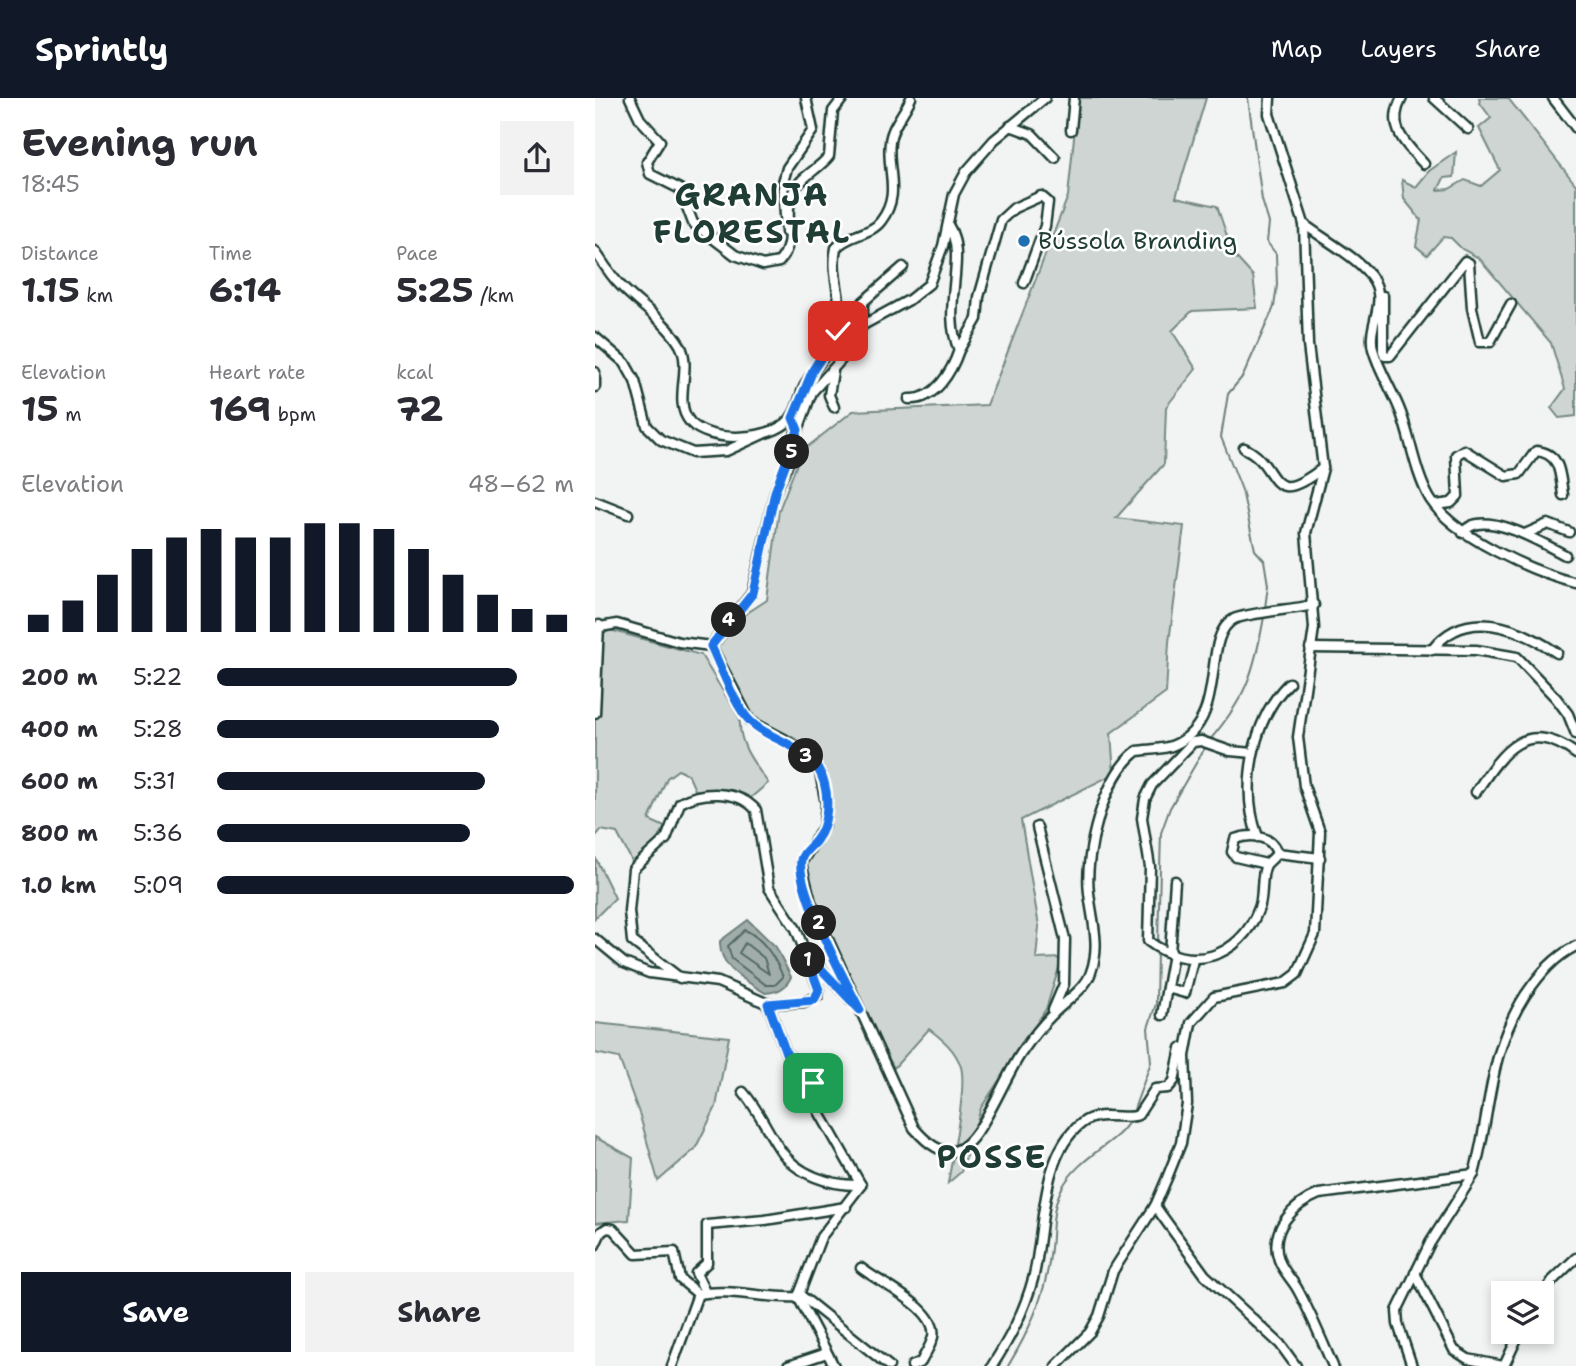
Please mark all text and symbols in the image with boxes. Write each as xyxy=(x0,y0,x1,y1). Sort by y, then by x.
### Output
text: Sprintly xyxy=(35,27,168,72)
text: Map xyxy=(1271,33,1322,65)
text: Layers xyxy=(1360,33,1437,65)
text: Share xyxy=(1475,33,1541,65)
text: Evening run xyxy=(21,117,258,168)
button: share xyxy=(500,121,574,195)
text: 18:45 xyxy=(21,169,80,199)
district label: GRANJA FLORESTAL xyxy=(653,173,851,253)
place label: Bússola Branding xyxy=(1038,225,1237,257)
marker: Bússola Branding xyxy=(1016,233,1032,249)
text: Distance xyxy=(21,241,99,266)
text: Time xyxy=(209,241,252,266)
text: Pace xyxy=(396,241,438,266)
text: 1.15 xyxy=(21,266,80,313)
text: 6:14 xyxy=(209,266,281,313)
text: 5:25 xyxy=(396,266,474,313)
text: km xyxy=(80,283,113,308)
text: /km xyxy=(474,283,514,308)
pin xyxy=(808,301,868,361)
icon: check xyxy=(819,312,857,350)
text: Elevation xyxy=(21,360,106,385)
text: Heart rate xyxy=(209,360,305,385)
text: kcal xyxy=(396,360,433,385)
text: 15 xyxy=(21,385,59,432)
text: 169 xyxy=(209,385,271,432)
text: 72 xyxy=(396,385,443,432)
text: m xyxy=(59,402,82,427)
text: bpm xyxy=(271,402,316,427)
pin: 5 xyxy=(775,434,809,470)
text: 5 xyxy=(786,439,797,464)
text: Elevation xyxy=(21,469,124,499)
text: 48–62 m xyxy=(468,469,574,499)
pin: 4 xyxy=(711,602,747,638)
text: 4 xyxy=(722,607,735,632)
text: 200 m xyxy=(21,662,98,692)
text: 5:22 xyxy=(133,662,182,692)
text: 400 m xyxy=(21,714,98,744)
text: 5:28 xyxy=(133,714,183,744)
pin: 3 xyxy=(789,738,823,774)
text: 3 xyxy=(799,743,812,768)
text: 600 m xyxy=(21,766,98,796)
text: 5:31 xyxy=(133,766,176,796)
text: 800 m xyxy=(21,818,98,848)
text: 5:36 xyxy=(133,818,183,848)
text: 1.0 km xyxy=(21,870,96,900)
text: 5:09 xyxy=(133,870,183,900)
pin: 2 xyxy=(801,906,837,940)
text: 2 xyxy=(812,910,825,935)
pin: 1 xyxy=(791,942,825,978)
text: 1 xyxy=(803,947,812,972)
pin xyxy=(783,1053,843,1113)
icon: arrive xyxy=(794,1064,832,1102)
district label: POSSE xyxy=(937,1135,1047,1178)
button: Save xyxy=(21,1272,291,1352)
button: Share xyxy=(305,1272,574,1352)
map controls xyxy=(1491,1281,1554,1344)
button: layers xyxy=(1491,1281,1554,1344)

